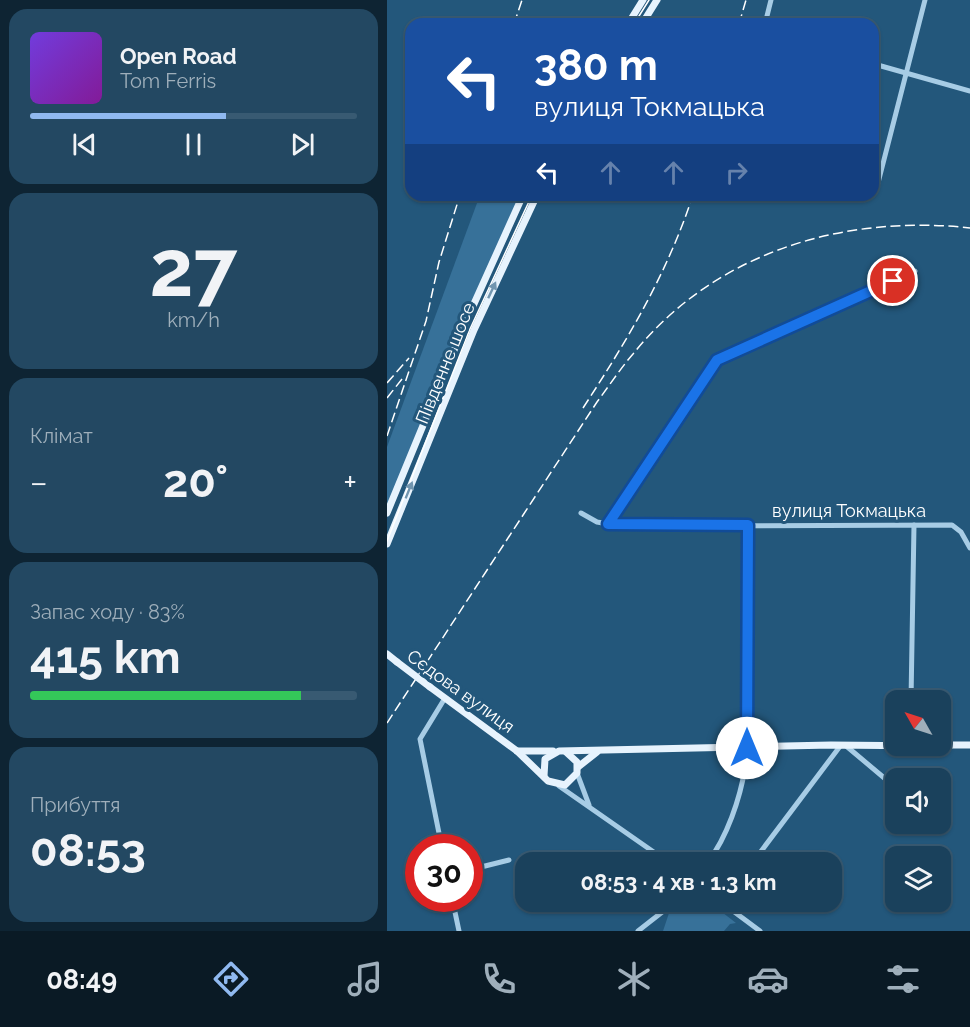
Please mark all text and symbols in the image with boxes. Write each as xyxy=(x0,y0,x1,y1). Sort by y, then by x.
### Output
text: 380 m xyxy=(534,41,658,90)
icon: left xyxy=(435,42,513,120)
text: Open Road xyxy=(120,43,237,69)
text: Tom Ferris xyxy=(120,69,216,93)
text: вулиця Токмацька xyxy=(534,91,765,122)
icon: previous xyxy=(68,128,101,161)
icon: pause xyxy=(177,128,210,161)
icon: next xyxy=(286,128,319,161)
icon: left xyxy=(531,156,564,189)
icon: ahead xyxy=(594,156,627,189)
icon: ahead xyxy=(657,156,690,189)
icon: right xyxy=(720,156,753,189)
text: 27 xyxy=(150,223,237,314)
pin xyxy=(867,255,918,306)
icon: arrive xyxy=(876,264,909,297)
one-way arrow xyxy=(487,282,496,299)
street label: Південне шосе xyxy=(411,299,479,427)
text: km/h xyxy=(167,308,220,332)
text: Клімат xyxy=(30,424,93,448)
text: 20° xyxy=(163,455,228,508)
text: − xyxy=(30,463,48,502)
text: + xyxy=(343,463,357,502)
one-way arrow xyxy=(405,481,415,499)
street label: вулиця Токмацька xyxy=(772,500,926,521)
text: Запас ходу · 83% xyxy=(30,600,185,624)
text: 415 km xyxy=(30,631,181,684)
street label: Сєдова вулиця xyxy=(403,645,519,737)
north arrow xyxy=(885,690,951,756)
map controls xyxy=(885,690,951,912)
position arrow xyxy=(715,716,779,780)
button: sound xyxy=(885,768,951,834)
text: Прибуття xyxy=(30,793,120,817)
text: 08:53 xyxy=(30,824,146,877)
speed limit sign: 30 xyxy=(405,834,483,912)
button: layers xyxy=(885,846,951,912)
text: 08:53 · 4 хв · 1.3 km xyxy=(581,869,776,895)
icon: directions xyxy=(210,958,252,1000)
icon: music xyxy=(344,958,386,1000)
icon: phone xyxy=(478,958,520,1000)
icon: climate xyxy=(613,958,655,1000)
icon: car xyxy=(747,958,789,1000)
icon: filters xyxy=(882,958,924,1000)
text: 08:49 xyxy=(46,964,117,995)

